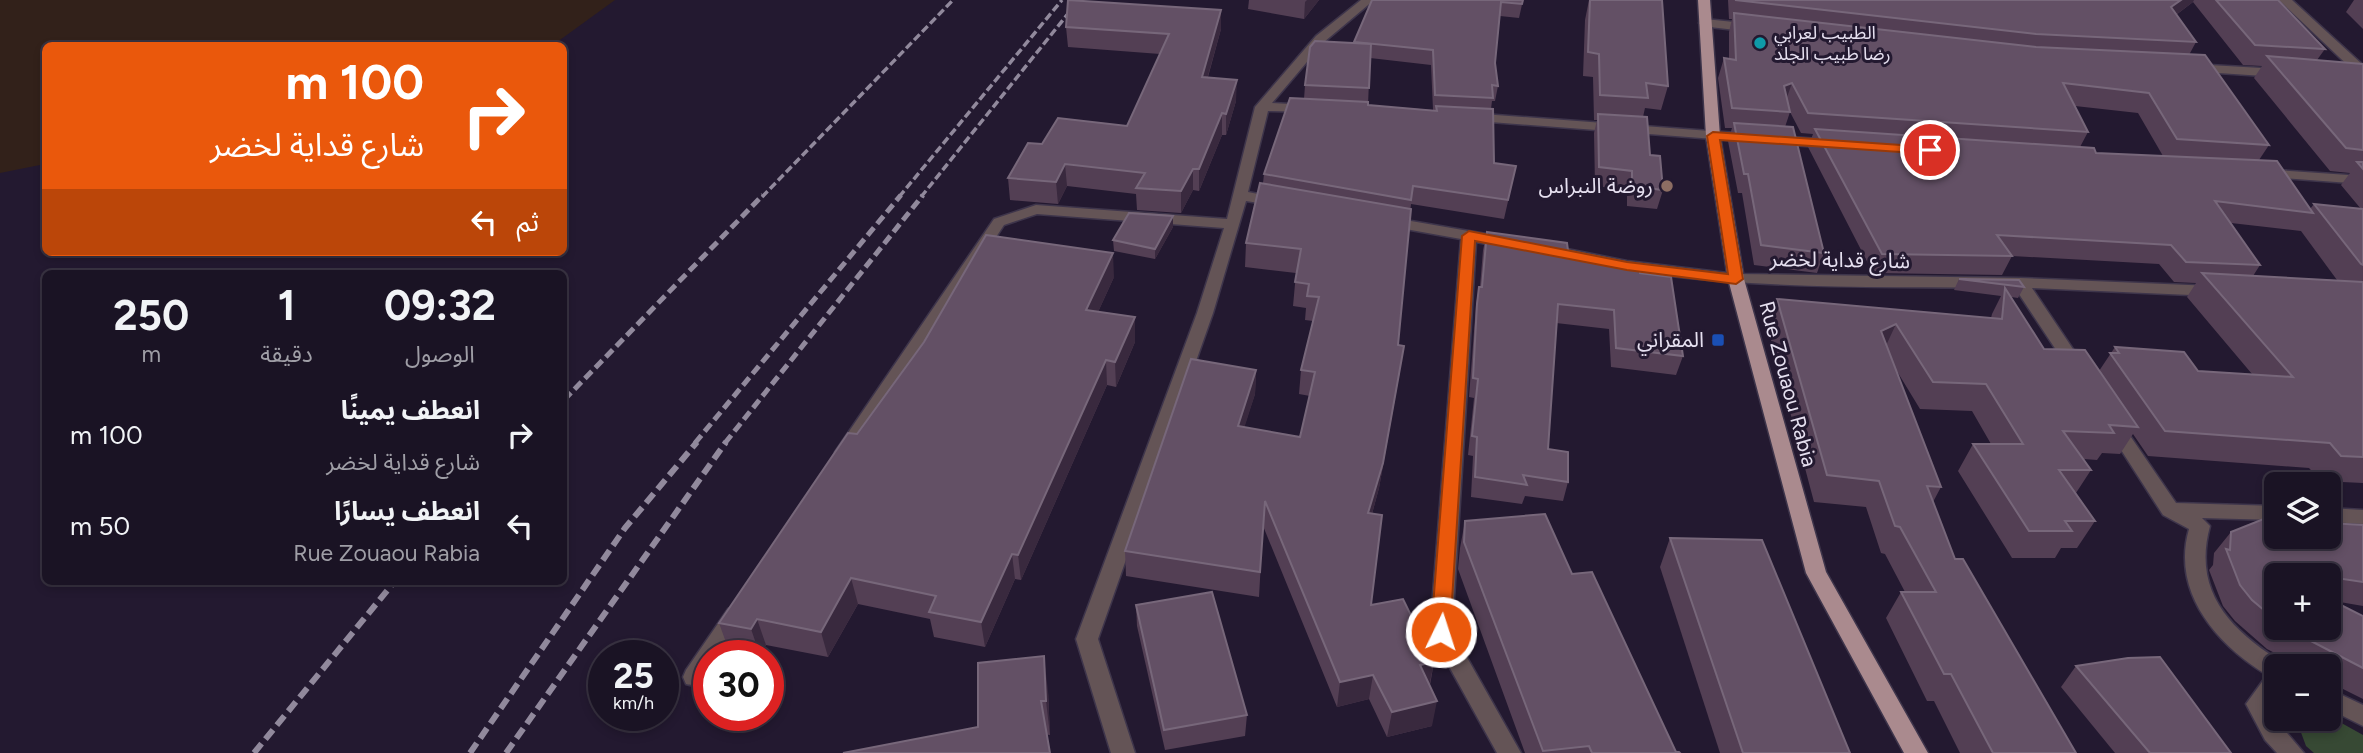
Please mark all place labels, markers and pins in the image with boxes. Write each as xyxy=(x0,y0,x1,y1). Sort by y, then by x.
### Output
place label: الطبيب لعرابي رضا طبيب الجلد xyxy=(1774,22,1891,65)
marker: الطبيب لعرابي رضا طبيب الجلد xyxy=(1752,35,1768,51)
pin xyxy=(1900,120,1960,180)
place label: روضة النبراس xyxy=(1539,173,1653,198)
marker: روضة النبراس xyxy=(1659,178,1675,194)
place label: المقراني xyxy=(1637,327,1704,356)
marker: المقراني xyxy=(1710,332,1726,348)

